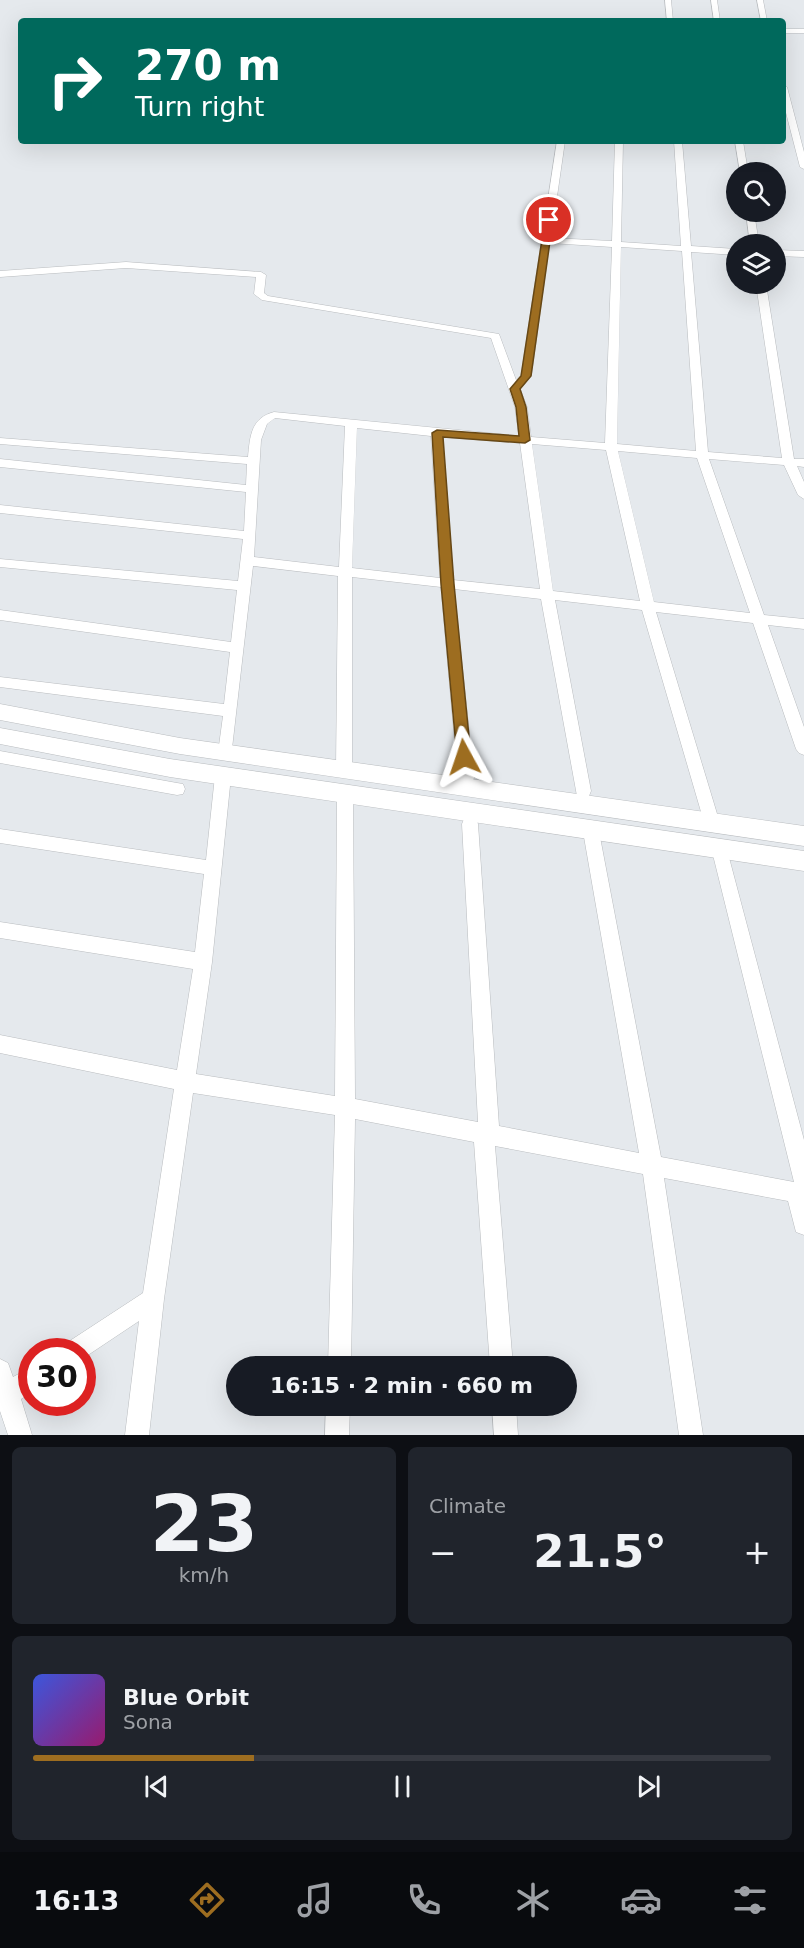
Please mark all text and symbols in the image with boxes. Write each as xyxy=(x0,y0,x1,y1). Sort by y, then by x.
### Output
text: 270 m xyxy=(135,41,281,90)
icon: right xyxy=(36,42,114,120)
text: Turn right xyxy=(135,91,264,122)
map controls xyxy=(726,162,786,294)
button: search xyxy=(726,162,786,222)
pin xyxy=(523,194,574,245)
icon: arrive xyxy=(532,203,565,236)
button: layers xyxy=(726,234,786,294)
position arrow xyxy=(432,725,496,789)
speed limit sign: 30 xyxy=(18,1338,96,1416)
text: 16:15 · 2 min · 660 m xyxy=(270,1373,533,1398)
text: 23 xyxy=(150,1479,258,1569)
text: Climate xyxy=(429,1494,506,1518)
text: 21.5° xyxy=(533,1525,667,1578)
text: − xyxy=(429,1533,457,1572)
text: + xyxy=(743,1533,771,1572)
text: km/h xyxy=(179,1563,229,1587)
text: Blue Orbit xyxy=(123,1685,249,1710)
text: Sona xyxy=(123,1710,173,1734)
icon: previous xyxy=(140,1770,173,1803)
icon: pause xyxy=(386,1770,419,1803)
icon: next xyxy=(632,1770,665,1803)
icon: directions xyxy=(186,1879,228,1921)
icon: music xyxy=(294,1879,336,1921)
icon: phone xyxy=(403,1879,445,1921)
icon: climate xyxy=(512,1879,554,1921)
icon: car xyxy=(620,1879,662,1921)
icon: filters xyxy=(729,1879,771,1921)
text: 16:13 xyxy=(33,1885,119,1916)

